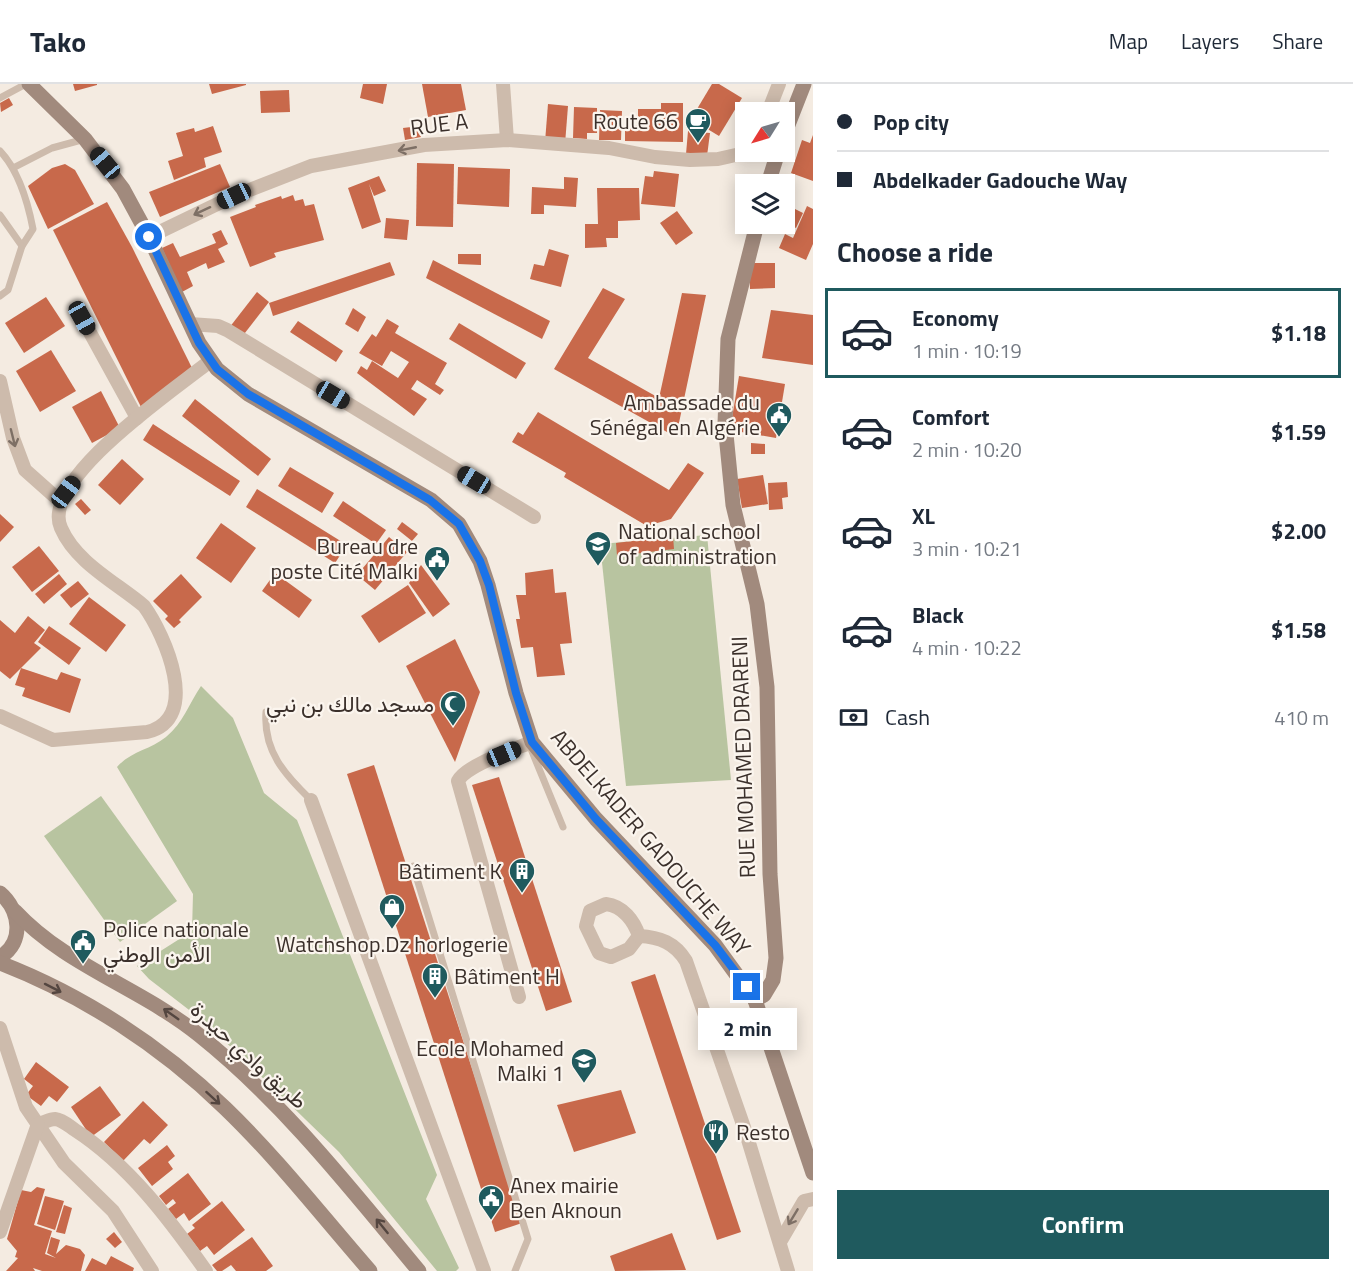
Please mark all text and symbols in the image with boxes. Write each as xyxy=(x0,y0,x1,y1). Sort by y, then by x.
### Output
text: Tako xyxy=(30,20,86,63)
text: Map xyxy=(1109,25,1148,57)
text: Layers xyxy=(1181,25,1239,57)
text: Share xyxy=(1272,25,1323,57)
north arrow xyxy=(735,102,795,162)
map controls xyxy=(735,102,795,234)
street label: RUE A xyxy=(408,104,470,144)
place label: Route 66 xyxy=(593,104,678,138)
text: Pop city xyxy=(873,105,949,139)
cafe icon: Route 66 xyxy=(683,106,713,144)
car xyxy=(87,143,123,183)
one-way arrow xyxy=(398,143,418,154)
text: Abdelkader Gadouche Way xyxy=(873,163,1127,197)
button: layers xyxy=(735,174,795,234)
car xyxy=(214,180,254,212)
one-way arrow xyxy=(193,205,211,217)
route start xyxy=(135,223,162,250)
text: Choose a ride xyxy=(837,231,993,272)
car xyxy=(65,298,99,338)
text: Economy xyxy=(912,301,999,335)
icon: car xyxy=(840,306,894,360)
text: $1.18 xyxy=(1271,316,1326,350)
text: 1 min · 10:19 xyxy=(912,335,1022,366)
car xyxy=(313,378,353,412)
place label: Ambassade du Sénégal en Algérie xyxy=(590,385,760,444)
public building icon: Ambassade du Sénégal en Algérie xyxy=(764,400,794,438)
text: Comfort xyxy=(912,400,990,434)
icon: car xyxy=(840,405,894,459)
text: $1.59 xyxy=(1271,415,1326,449)
one-way arrow xyxy=(8,428,20,447)
text: 2 min · 10:20 xyxy=(912,434,1022,465)
car xyxy=(454,463,494,497)
car xyxy=(48,472,84,512)
text: XL xyxy=(912,499,935,533)
icon: car xyxy=(840,504,894,558)
place label: National school of administration xyxy=(618,514,777,573)
text: $2.00 xyxy=(1271,514,1326,548)
place label: Bureau dre poste Cité Malki xyxy=(270,529,418,588)
school or university icon: National school of administration xyxy=(583,529,613,567)
text: 3 min · 10:21 xyxy=(912,533,1022,564)
public building icon: Bureau dre poste Cité Malki xyxy=(422,544,452,582)
text: Black xyxy=(912,598,964,632)
icon: car xyxy=(840,603,894,657)
text: $1.58 xyxy=(1271,613,1326,647)
text: 4 min · 10:22 xyxy=(912,632,1022,663)
street label: RUE MOHAMED DRARENI xyxy=(722,635,764,879)
place label: مسجد مالك بن نبي xyxy=(266,687,434,723)
mosque icon: مسجد مالك بن نبي xyxy=(438,689,468,727)
text: Cash xyxy=(885,700,930,734)
icon: cash xyxy=(837,701,870,734)
text: 410 m xyxy=(1274,702,1329,733)
street label: ABDELKADER GADOUCHE WAY xyxy=(543,721,759,963)
car xyxy=(484,739,524,769)
place label: Bâtiment K xyxy=(399,854,502,888)
building icon: Bâtiment K xyxy=(507,856,537,894)
shop icon: Watchshop.Dz horlogerie xyxy=(377,892,407,930)
place label: Police nationale الأمن الوطني xyxy=(103,912,249,973)
public building icon: Police nationale الأمن الوطني xyxy=(68,927,98,965)
place label: Watchshop.Dz horlogerie xyxy=(276,927,508,961)
place label: Bâtiment H xyxy=(454,959,560,993)
building icon: Bâtiment H xyxy=(420,961,450,999)
route end xyxy=(733,973,760,1000)
one-way arrow xyxy=(43,983,61,995)
street label: طريق وادي حيدرة xyxy=(181,993,315,1119)
one-way arrow xyxy=(163,1008,179,1020)
callout: 2 min xyxy=(698,1008,796,1050)
text: 2 min xyxy=(723,1013,772,1044)
place label: Ecole Mohamed Malki 1 xyxy=(416,1031,564,1090)
school or university icon: Ecole Mohamed Malki 1 xyxy=(569,1046,599,1084)
one-way arrow xyxy=(206,1090,221,1105)
place label: Resto xyxy=(736,1115,790,1149)
restaurant icon: Resto xyxy=(701,1117,731,1155)
place label: Anex mairie Ben Aknoun xyxy=(510,1168,622,1227)
public building icon: Anex mairie Ben Aknoun xyxy=(476,1183,506,1221)
button: Confirm xyxy=(837,1190,1329,1259)
one-way arrow xyxy=(787,1208,799,1225)
one-way arrow xyxy=(375,1219,389,1234)

